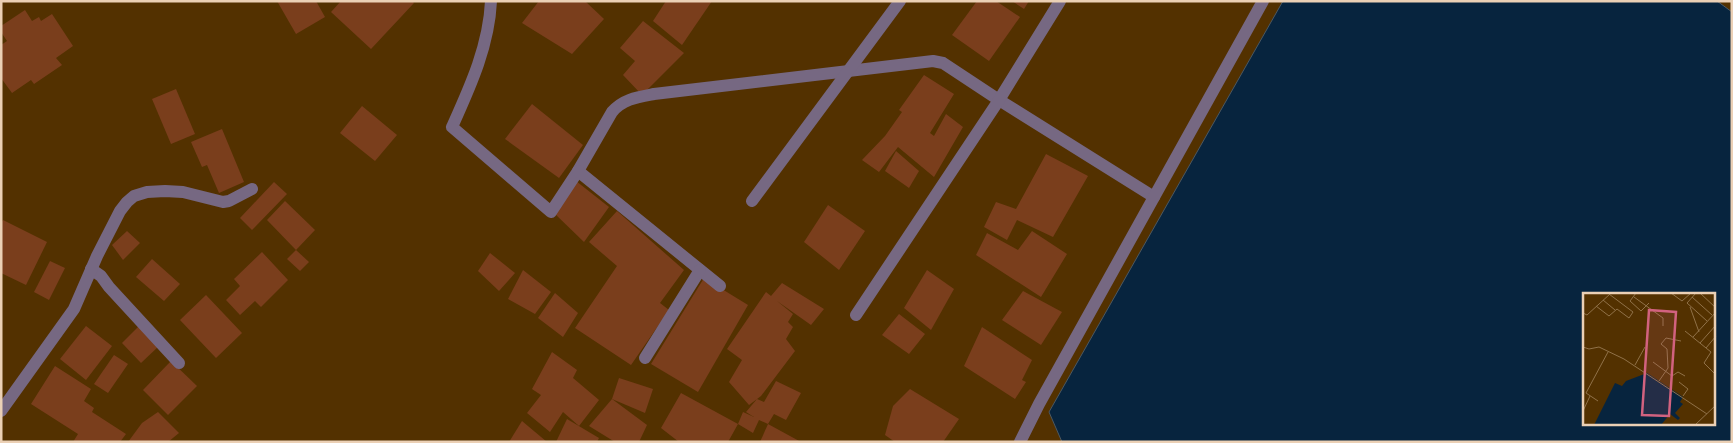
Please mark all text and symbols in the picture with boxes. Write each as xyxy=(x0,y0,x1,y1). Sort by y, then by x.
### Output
inset map xyxy=(1583,293,1716,426)

